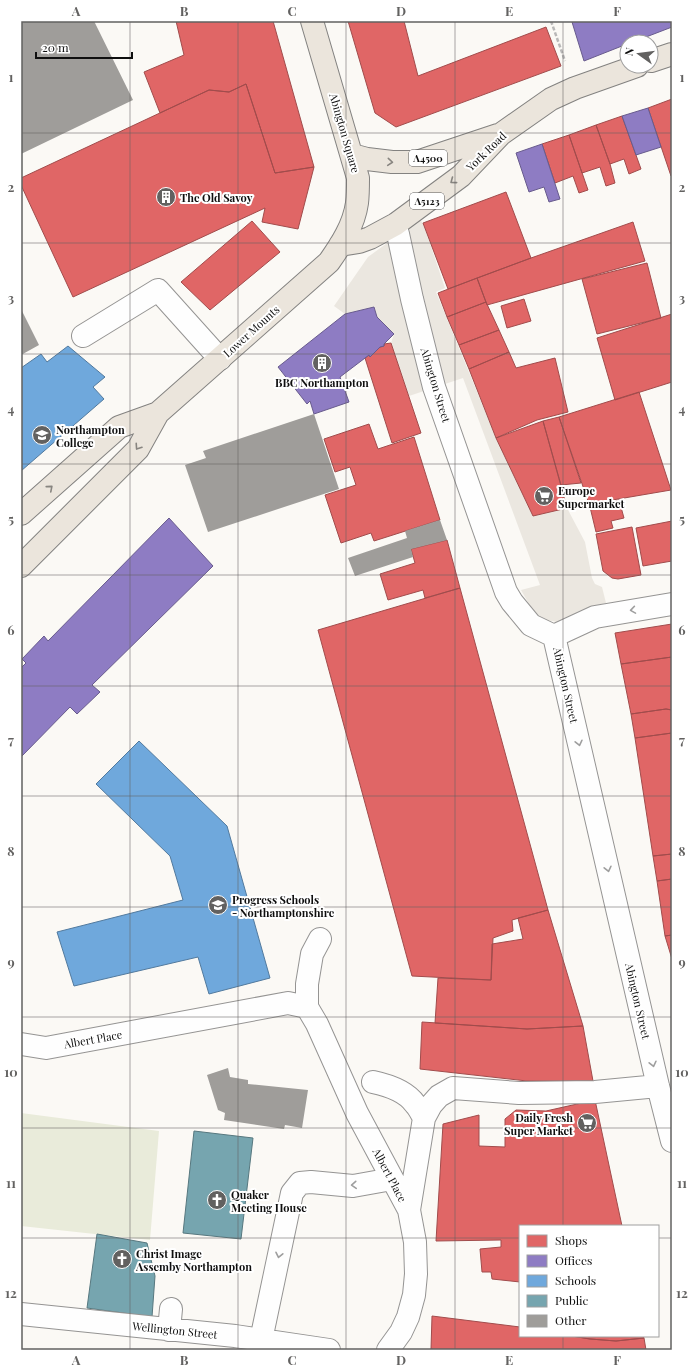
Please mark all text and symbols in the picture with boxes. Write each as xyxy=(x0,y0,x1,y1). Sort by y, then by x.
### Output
text: A xyxy=(71,2,81,19)
text: B xyxy=(180,2,189,19)
text: C xyxy=(287,2,297,19)
text: D xyxy=(396,2,406,19)
text: E xyxy=(505,2,513,19)
text: F xyxy=(613,2,621,19)
scale bar xyxy=(36,34,132,60)
north arrow xyxy=(619,34,659,74)
text: 20 m xyxy=(42,39,69,55)
text: N xyxy=(621,46,637,57)
text: 1 xyxy=(9,68,14,85)
text: 1 xyxy=(680,68,685,85)
street label: Abington Square xyxy=(326,91,364,175)
street label: York Road xyxy=(462,128,510,175)
road number: A4500 xyxy=(409,150,447,166)
one-way arrow xyxy=(387,157,393,166)
one-way arrow xyxy=(451,176,458,183)
text: 2 xyxy=(8,178,15,195)
text: 2 xyxy=(679,178,686,195)
building icon: The Old Savoy xyxy=(155,186,177,208)
place label: The Old Savoy xyxy=(180,190,253,205)
road number: A5123 xyxy=(410,193,444,209)
text: 3 xyxy=(8,289,14,306)
text: 3 xyxy=(679,289,685,306)
street label: Lower Mounts xyxy=(220,302,282,360)
street label: Abington Street xyxy=(417,345,455,424)
building icon: BBC Northampton xyxy=(311,352,333,374)
place label: BBC Northampton xyxy=(275,375,369,390)
text: 4 xyxy=(8,400,15,417)
text: 4 xyxy=(679,400,686,417)
place label: Northampton College xyxy=(56,422,125,450)
school or university icon: Northampton College xyxy=(31,424,53,446)
one-way arrow xyxy=(135,443,143,450)
place label: Europe Supermarket xyxy=(558,483,625,511)
one-way arrow xyxy=(45,485,53,493)
supermarket icon: Europe Supermarket xyxy=(533,485,555,507)
text: 5 xyxy=(8,510,14,527)
text: 5 xyxy=(679,510,685,527)
one-way arrow xyxy=(630,605,637,614)
text: 6 xyxy=(7,621,15,638)
text: 6 xyxy=(678,621,686,638)
street label: Abington Street xyxy=(550,645,582,724)
text: 7 xyxy=(8,731,14,748)
text: 7 xyxy=(679,731,685,748)
one-way arrow xyxy=(574,739,582,746)
text: 8 xyxy=(7,842,15,859)
text: 8 xyxy=(678,842,686,859)
one-way arrow xyxy=(603,866,611,872)
place label: Progress Schools - Northamptonshire xyxy=(232,892,335,920)
school or university icon: Progress Schools - Northamptonshire xyxy=(207,894,229,916)
text: 9 xyxy=(7,953,15,970)
text: 9 xyxy=(678,953,686,970)
street label: Abington Street xyxy=(622,961,654,1040)
street label: Albert Place xyxy=(62,1026,124,1052)
one-way arrow xyxy=(648,1061,656,1067)
text: 10 xyxy=(4,1063,18,1080)
text: 10 xyxy=(675,1063,689,1080)
place label: Daily Fresh Super Market xyxy=(504,1110,573,1138)
supermarket icon: Daily Fresh Super Market xyxy=(576,1112,598,1134)
street label: Albert Place xyxy=(369,1145,411,1205)
text: 11 xyxy=(6,1174,16,1191)
text: 11 xyxy=(677,1174,687,1191)
one-way arrow xyxy=(351,1181,357,1190)
place label: Quaker Meeting House xyxy=(231,1187,307,1215)
church icon: Quaker Meeting House xyxy=(206,1189,228,1211)
legend xyxy=(519,1225,659,1337)
text: Shops xyxy=(555,1232,587,1248)
place label: Christ Image Assemby Northampton xyxy=(135,1246,252,1274)
church icon: Christ Image Assemby Northampton xyxy=(111,1248,133,1270)
one-way arrow xyxy=(275,1252,283,1258)
text: Offices xyxy=(555,1252,592,1268)
text: Schools xyxy=(555,1272,596,1288)
text: 12 xyxy=(5,1284,17,1301)
text: 12 xyxy=(676,1284,688,1301)
text: Public xyxy=(555,1292,589,1308)
text: Other xyxy=(555,1312,587,1328)
street label: Wellington Street xyxy=(131,1318,218,1342)
text: A xyxy=(71,1351,81,1368)
text: B xyxy=(180,1351,189,1368)
text: C xyxy=(287,1351,297,1368)
text: D xyxy=(396,1351,406,1368)
text: E xyxy=(505,1351,513,1368)
text: F xyxy=(613,1351,621,1368)

